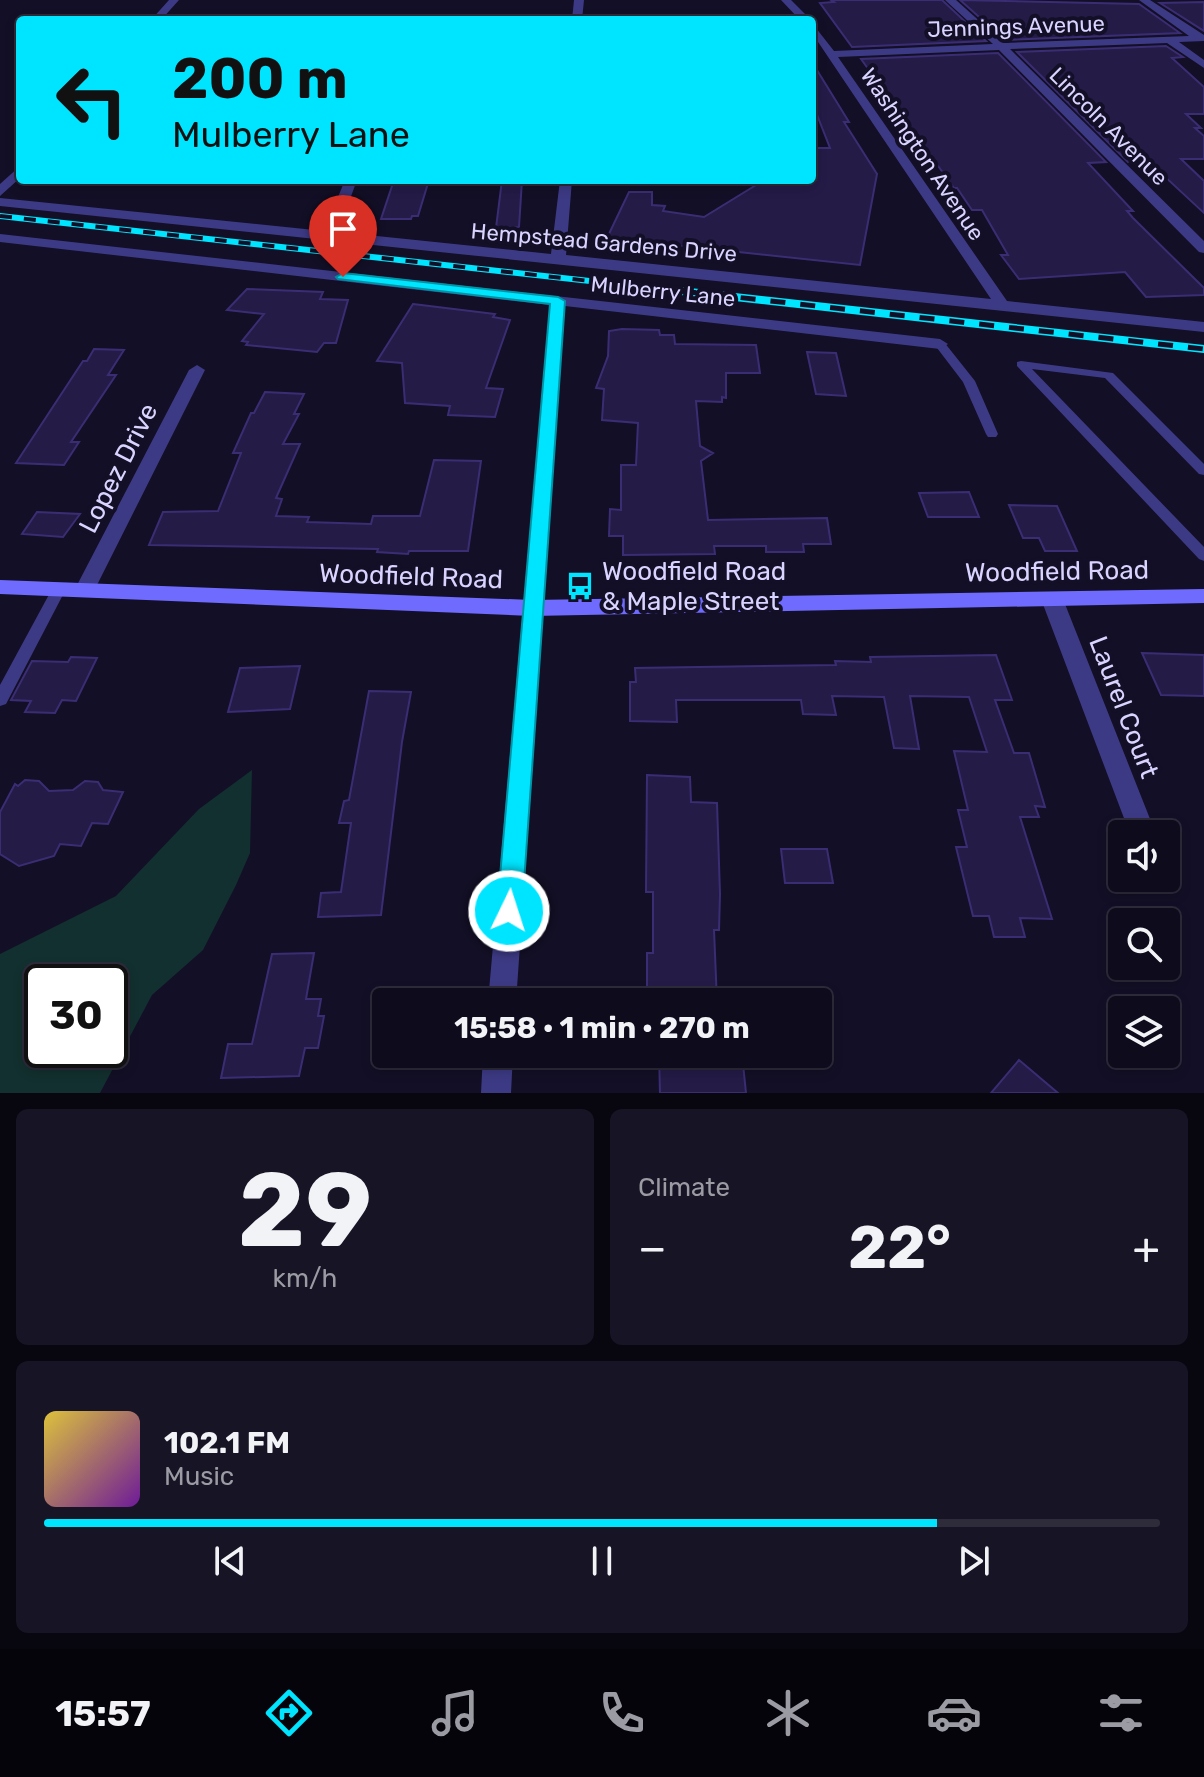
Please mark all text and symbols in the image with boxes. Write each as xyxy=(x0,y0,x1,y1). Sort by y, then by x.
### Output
street label: Jennings Avenue xyxy=(927,10,1105,43)
text: 200 m xyxy=(172,46,348,112)
icon: left xyxy=(40,48,144,152)
street label: Lincoln Avenue xyxy=(1044,62,1173,191)
street label: Washington Avenue xyxy=(855,63,990,246)
text: Mulberry Lane xyxy=(172,113,410,156)
pin xyxy=(309,195,377,277)
icon: arrive xyxy=(321,207,365,251)
street label: Hempstead Gardens Drive xyxy=(470,217,738,268)
street label: Mulberry Lane xyxy=(589,270,737,313)
street label: Lopez Drive xyxy=(73,398,164,538)
street label: Woodfield Road xyxy=(965,554,1149,589)
place label: Woodfield Road & Maple Street xyxy=(602,556,786,617)
street label: Woodfield Road xyxy=(318,558,504,595)
bus stop icon: Woodfield Road & Maple Street xyxy=(565,571,595,601)
street label: Laurel Court xyxy=(1082,632,1165,783)
map controls xyxy=(1108,820,1180,1068)
button: sound xyxy=(1108,820,1180,892)
position arrow xyxy=(467,869,551,953)
button: search xyxy=(1108,908,1180,980)
speed limit sign: 30 xyxy=(24,964,128,1068)
button: layers xyxy=(1108,996,1180,1068)
text: 15:58 · 1 min · 270 m xyxy=(454,1010,750,1046)
text: 29 xyxy=(238,1149,372,1272)
text: Climate xyxy=(638,1172,730,1203)
text: 22° xyxy=(848,1212,951,1283)
text: − xyxy=(638,1222,667,1274)
text: + xyxy=(1133,1222,1160,1274)
text: km/h xyxy=(273,1263,337,1294)
text: 102.1 FM xyxy=(164,1425,290,1461)
text: Music xyxy=(164,1461,234,1492)
icon: previous xyxy=(208,1539,252,1583)
icon: pause xyxy=(580,1539,624,1583)
icon: next xyxy=(952,1539,996,1583)
icon: directions xyxy=(261,1685,317,1741)
icon: music xyxy=(427,1685,483,1741)
icon: phone xyxy=(594,1685,650,1741)
icon: climate xyxy=(760,1685,816,1741)
icon: car xyxy=(926,1685,982,1741)
icon: filters xyxy=(1093,1685,1149,1741)
text: 15:57 xyxy=(55,1692,151,1735)

